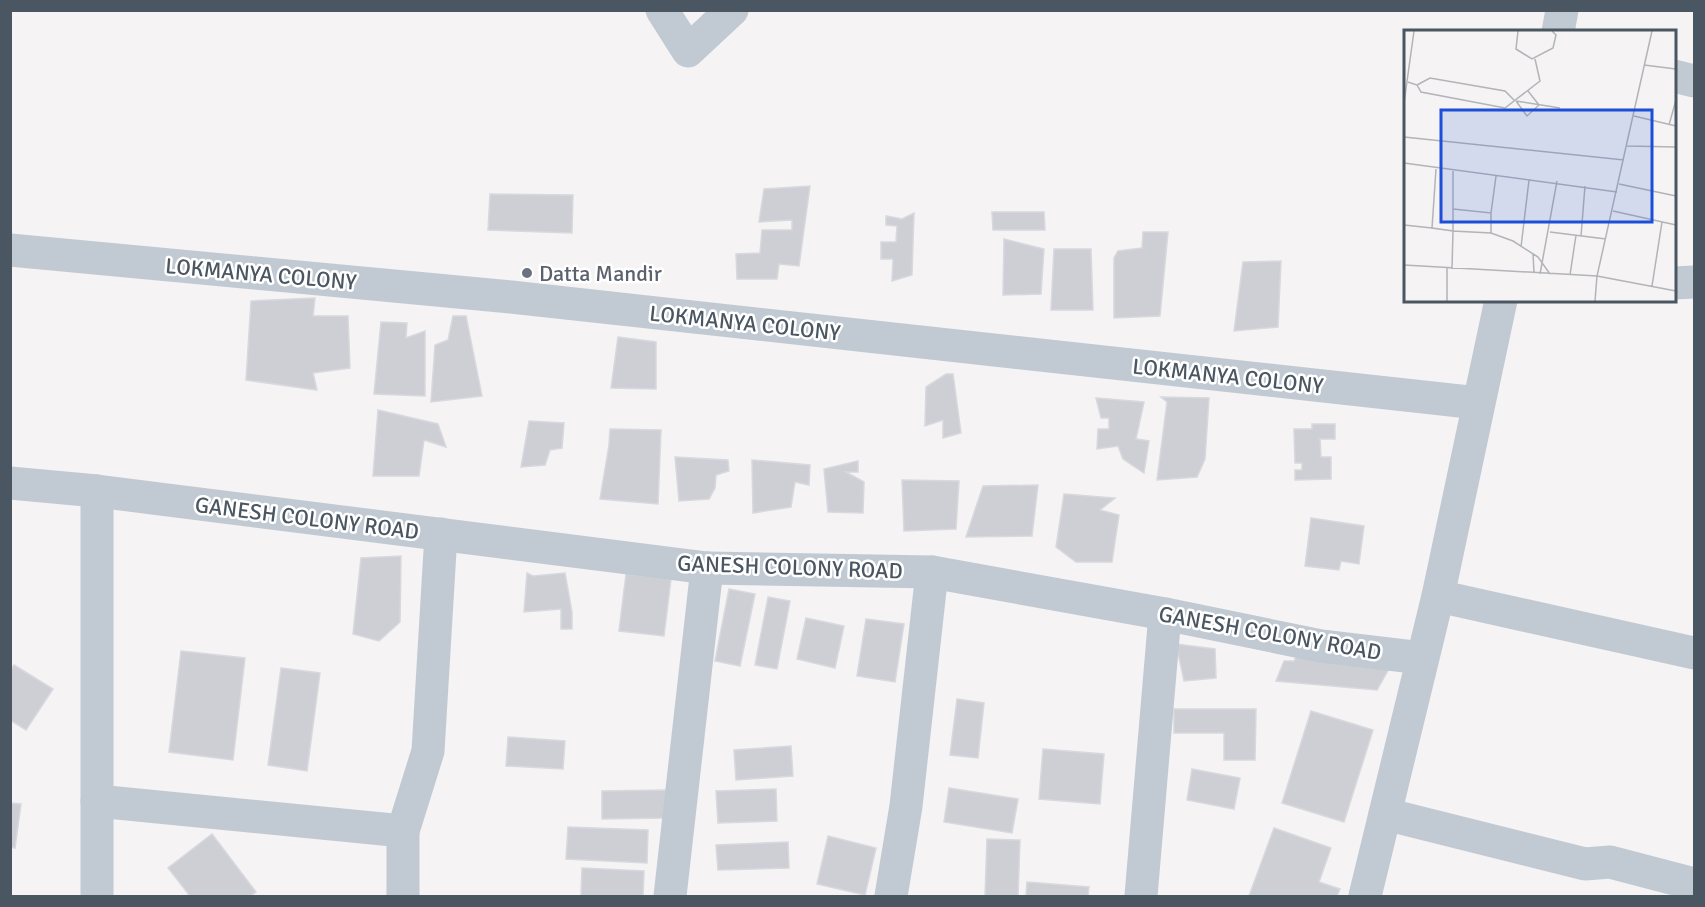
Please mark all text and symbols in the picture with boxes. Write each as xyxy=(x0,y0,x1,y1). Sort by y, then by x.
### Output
inset map xyxy=(1404,30,1675,302)
street label: LOKMANYA COLONY xyxy=(164,252,358,296)
place label: Datta Mandir xyxy=(539,260,662,287)
marker: Datta Mandir xyxy=(520,266,534,280)
street label: LOKMANYA COLONY xyxy=(648,300,842,346)
street label: LOKMANYA COLONY xyxy=(1131,353,1325,399)
street label: GANESH COLONY ROAD xyxy=(193,491,421,545)
street label: GANESH COLONY ROAD xyxy=(677,550,903,584)
street label: GANESH COLONY ROAD xyxy=(1157,600,1383,666)

